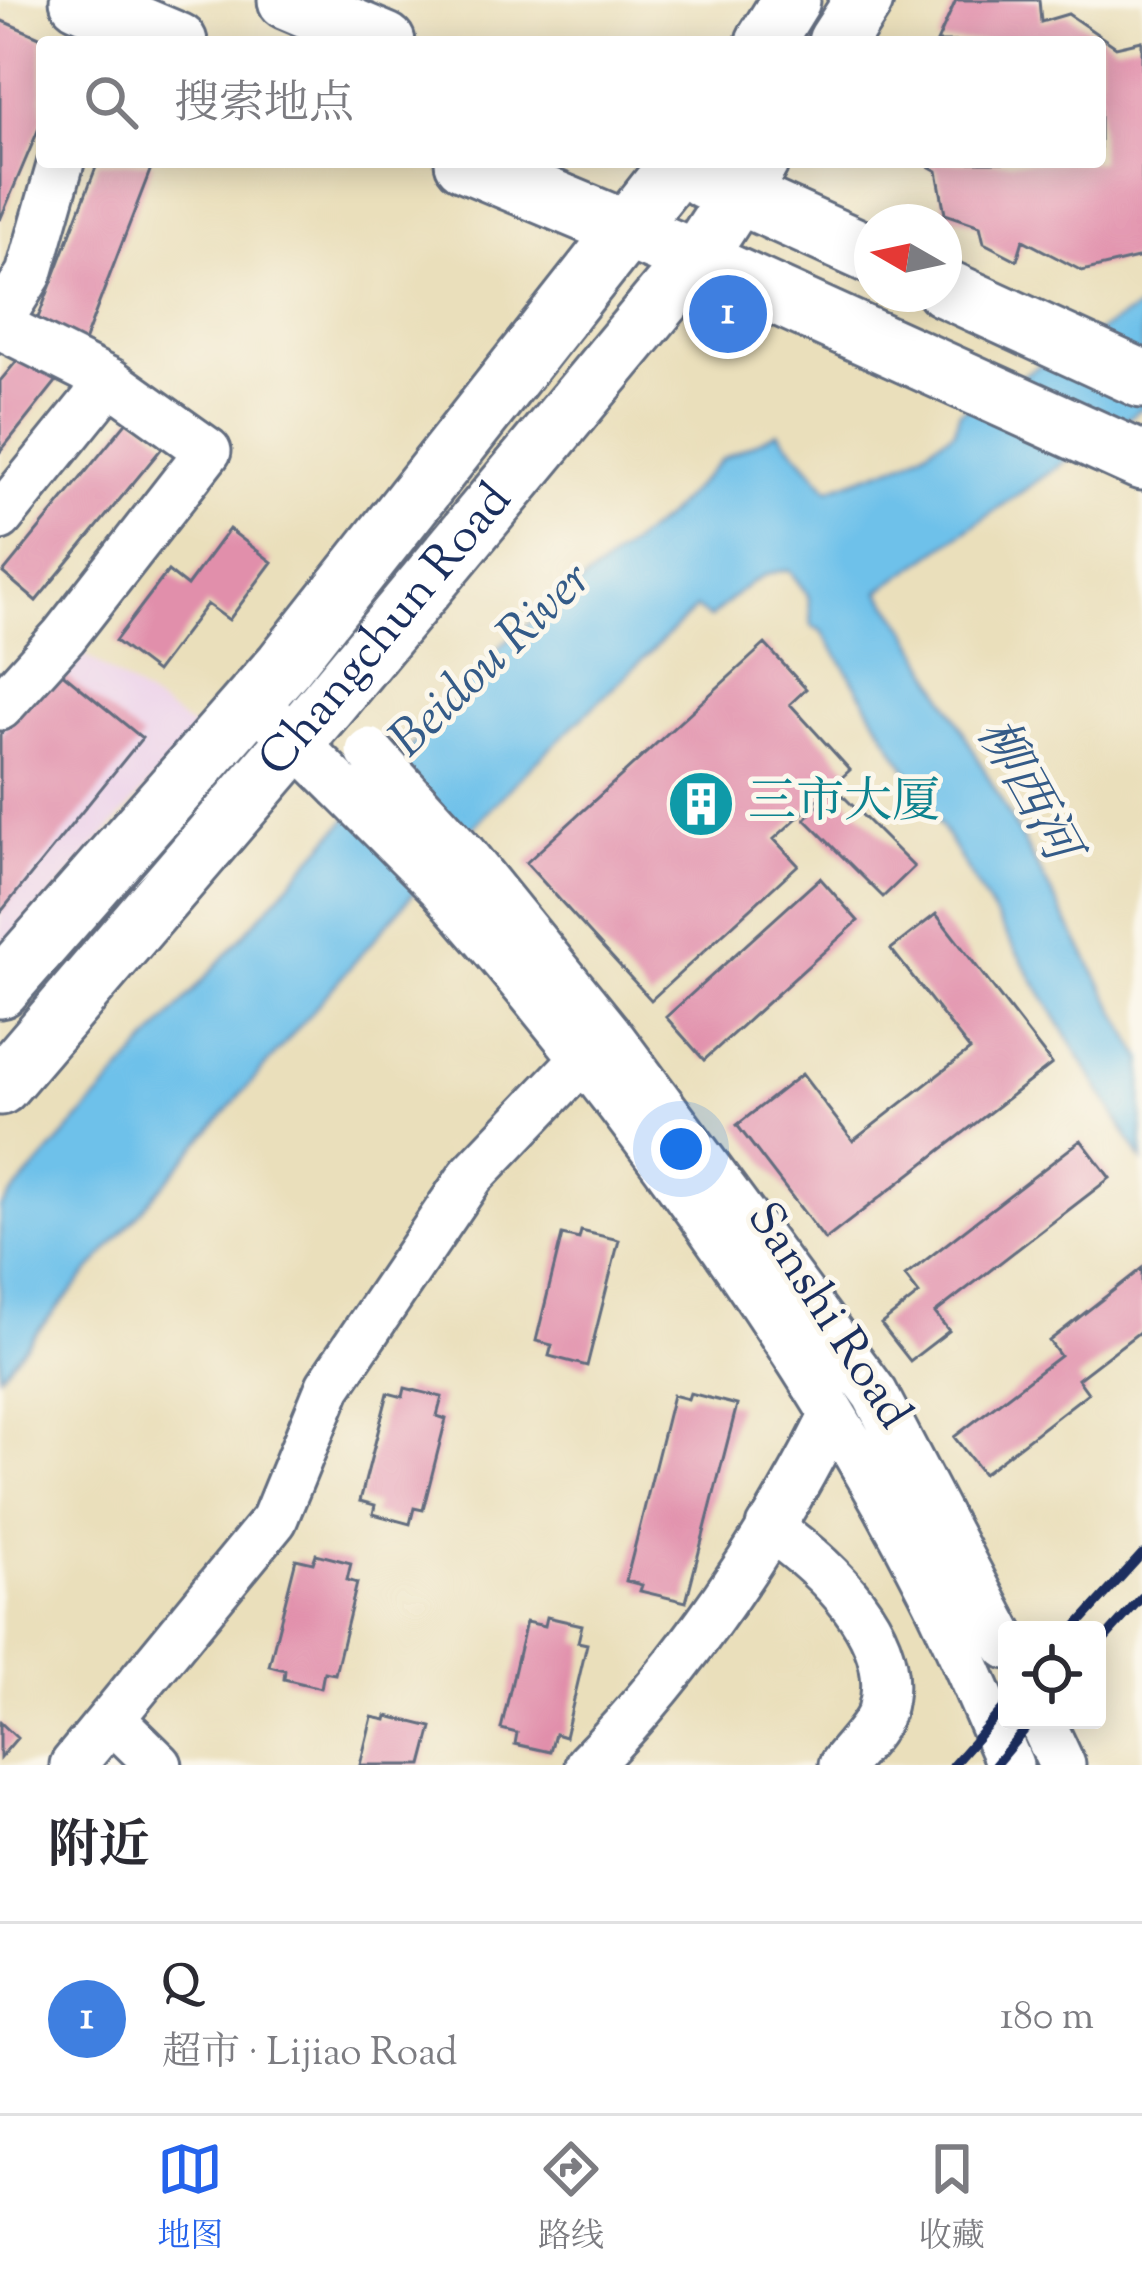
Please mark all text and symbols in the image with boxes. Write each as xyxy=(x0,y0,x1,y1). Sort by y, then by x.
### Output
search box xyxy=(36,36,1106,168)
icon: search xyxy=(78,69,144,135)
text: 搜索地点 xyxy=(174,74,354,139)
north arrow xyxy=(854,204,962,312)
pin: 1 xyxy=(689,269,767,359)
street label: Changchun Road xyxy=(244,470,530,793)
water label: Beidou River xyxy=(375,546,609,776)
water label: 柳西河 xyxy=(956,706,1098,883)
building icon: 三市大厦 xyxy=(666,769,736,839)
place label: 三市大厦 xyxy=(748,770,940,839)
your location xyxy=(651,1119,711,1179)
street label: Sanshi Road xyxy=(728,1190,926,1444)
map controls xyxy=(998,1621,1106,1729)
button: locate xyxy=(998,1621,1106,1729)
text: 附近 xyxy=(48,1812,150,1885)
text: Q xyxy=(162,1954,200,2019)
text: 1 xyxy=(80,1991,94,2047)
text: 180 m xyxy=(1000,1991,1094,2047)
text: 超市 · Lijiao Road xyxy=(162,2027,458,2083)
tab: 地图 xyxy=(157,2136,223,2262)
tab: 路线 xyxy=(538,2136,604,2262)
tab: 收藏 xyxy=(919,2136,985,2262)

